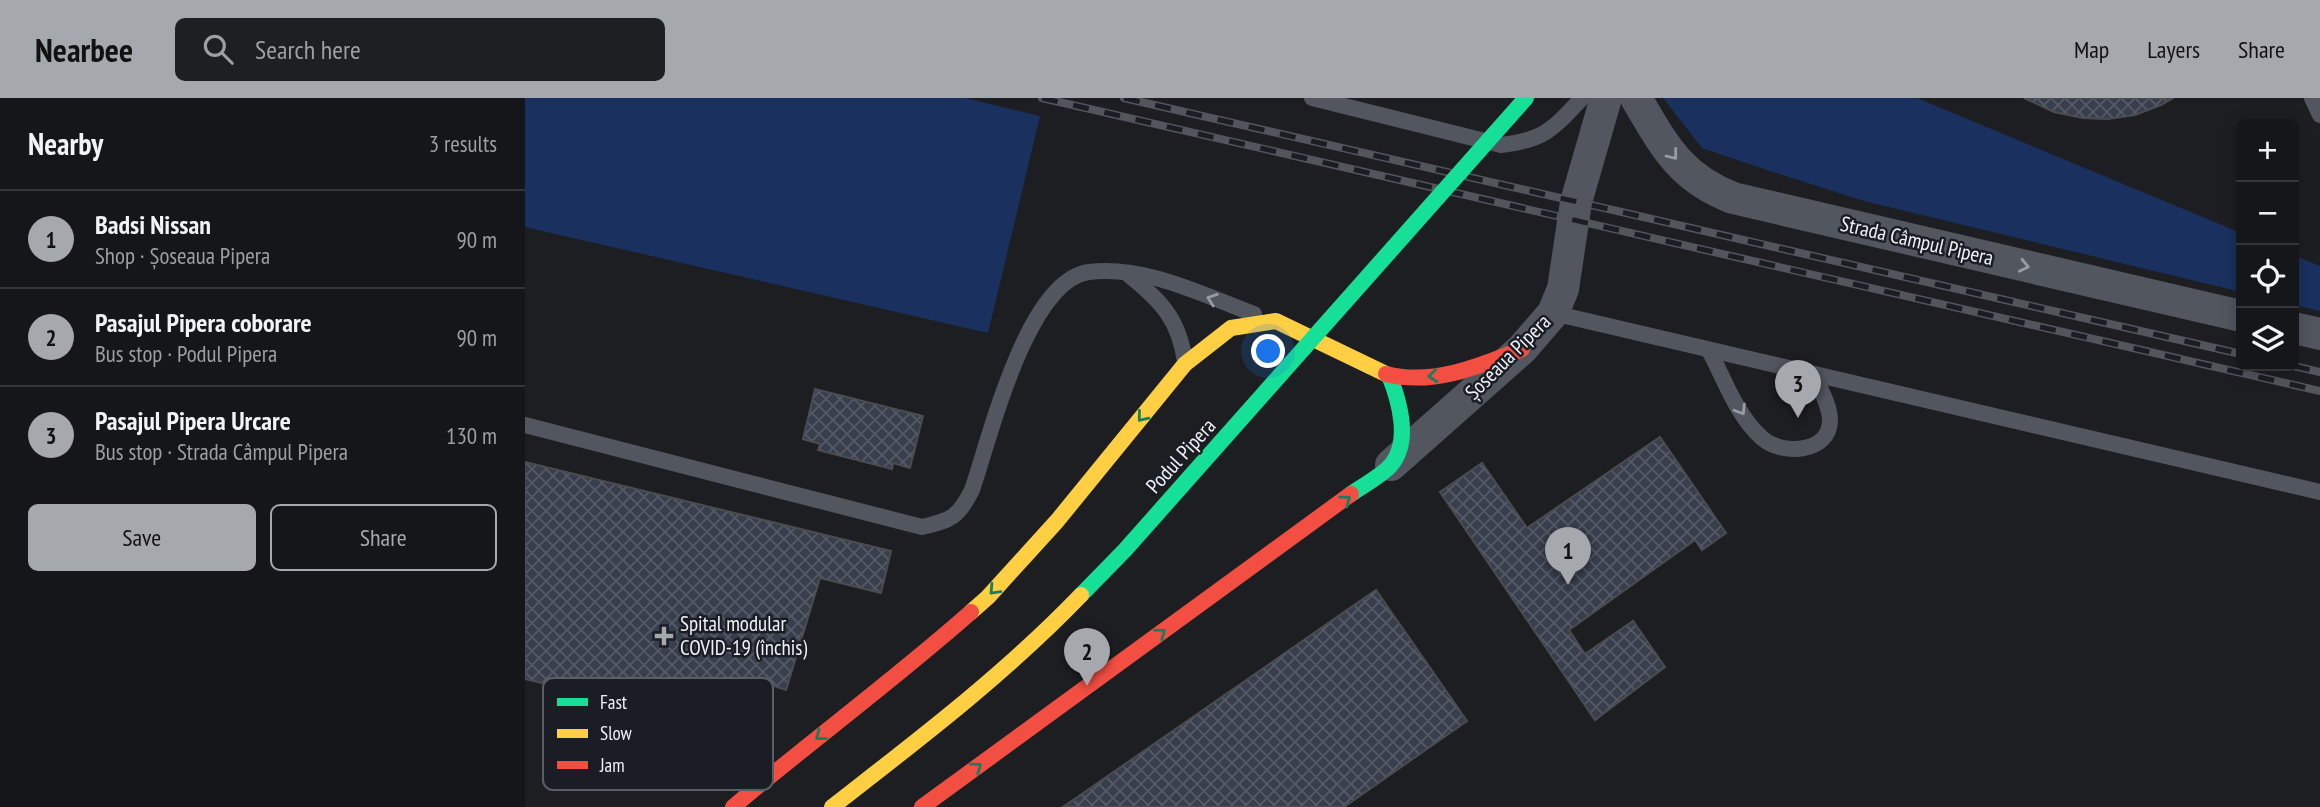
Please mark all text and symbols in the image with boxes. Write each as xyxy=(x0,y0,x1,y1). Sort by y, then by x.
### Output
search box xyxy=(175,18,665,81)
text: Nearbee xyxy=(35,28,133,71)
icon: search xyxy=(199,30,237,68)
text: Search here xyxy=(255,33,361,66)
text: Map xyxy=(2074,34,2109,65)
text: Layers xyxy=(2147,34,2200,65)
text: Share xyxy=(2238,34,2285,65)
map controls xyxy=(2236,119,2299,371)
button: + xyxy=(2236,119,2299,182)
text: Nearby xyxy=(28,124,103,163)
text: 3 results xyxy=(429,129,497,158)
one-way arrow xyxy=(1664,148,1677,160)
button: − xyxy=(2236,182,2299,245)
text: Badsi Nissan xyxy=(95,208,211,241)
street label: Strada Câmpul Pipera xyxy=(1838,210,1996,271)
text: 1 xyxy=(46,225,57,254)
text: 90 m xyxy=(456,225,497,254)
text: Shop · Șoseaua Pipera xyxy=(95,241,270,270)
button: locate xyxy=(2236,245,2299,308)
one-way arrow xyxy=(2018,258,2030,272)
one-way arrow xyxy=(1206,293,1218,307)
text: Pasajul Pipera coborare xyxy=(95,306,312,339)
street label: Șoseaua Pipera xyxy=(1459,308,1556,405)
button: layers xyxy=(2236,308,2299,371)
text: 2 xyxy=(46,323,57,352)
text: 90 m xyxy=(456,323,497,352)
your location xyxy=(1251,334,1285,368)
text: Bus stop · Podul Pipera xyxy=(95,339,277,368)
pin: 3 xyxy=(1775,360,1821,418)
one-way arrow xyxy=(1428,368,1439,383)
one-way arrow xyxy=(1732,403,1745,416)
text: Pasajul Pipera Urcare xyxy=(95,404,291,437)
one-way arrow xyxy=(1138,408,1150,421)
street label: Podul Pipera xyxy=(1140,413,1221,499)
text: 3 xyxy=(46,421,57,450)
text: 130 m xyxy=(446,421,497,450)
text: Bus stop · Strada Câmpul Pipera xyxy=(95,437,348,466)
one-way arrow xyxy=(1338,496,1350,508)
button: Save xyxy=(28,504,256,571)
button: Share xyxy=(270,504,497,571)
pin: 1 xyxy=(1545,527,1591,585)
one-way arrow xyxy=(990,581,1002,594)
place label: Spital modular COVID-19 (închis) xyxy=(680,610,807,661)
marker: Spital modular COVID-19 (închis) xyxy=(654,626,674,646)
pin: 2 xyxy=(1064,628,1110,686)
one-way arrow xyxy=(1153,629,1166,641)
legend xyxy=(543,678,773,790)
text: Fast xyxy=(600,690,628,714)
text: Slow xyxy=(600,721,633,745)
one-way arrow xyxy=(815,727,828,740)
text: Jam xyxy=(599,753,625,777)
one-way arrow xyxy=(969,762,982,775)

